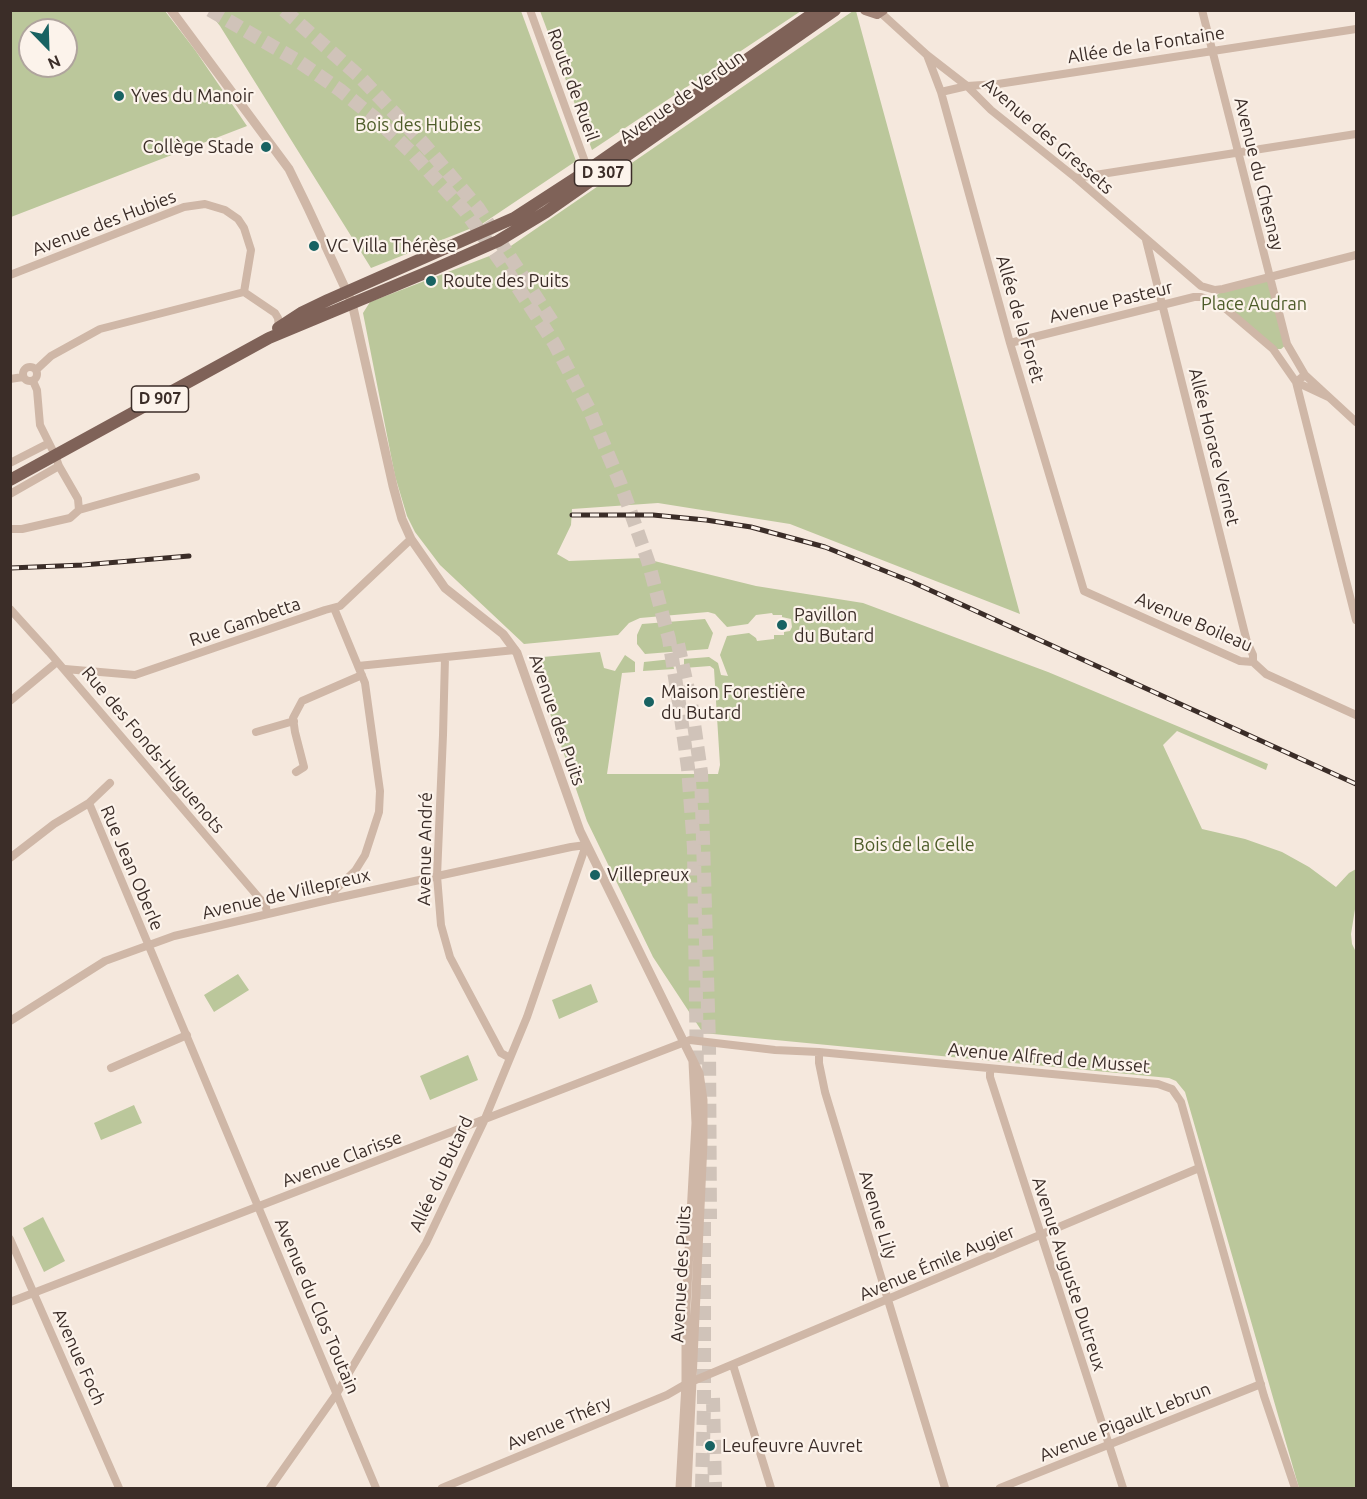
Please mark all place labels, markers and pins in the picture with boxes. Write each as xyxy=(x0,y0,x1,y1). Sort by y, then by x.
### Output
place label: Yves du Manoir xyxy=(131,85,254,107)
marker: Yves du Manoir xyxy=(112,89,126,103)
place label: Collège Stade xyxy=(142,136,254,158)
marker: Collège Stade xyxy=(259,140,273,154)
place label: VC Villa Thérèse xyxy=(326,235,456,257)
marker: VC Villa Thérèse xyxy=(307,239,321,253)
place label: Route des Puits xyxy=(443,270,569,292)
marker: Route des Puits xyxy=(424,274,438,288)
place label: Pavillon du Butard xyxy=(794,604,874,646)
marker: Pavillon du Butard xyxy=(775,618,789,632)
place label: Maison Forestière du Butard xyxy=(661,681,806,724)
marker: Maison Forestière du Butard xyxy=(642,695,656,709)
place label: Villepreux xyxy=(607,864,689,886)
marker: Villepreux xyxy=(588,868,602,882)
place label: Leufeuvre Auvret xyxy=(722,1435,863,1457)
marker: Leufeuvre Auvret xyxy=(703,1439,717,1453)

